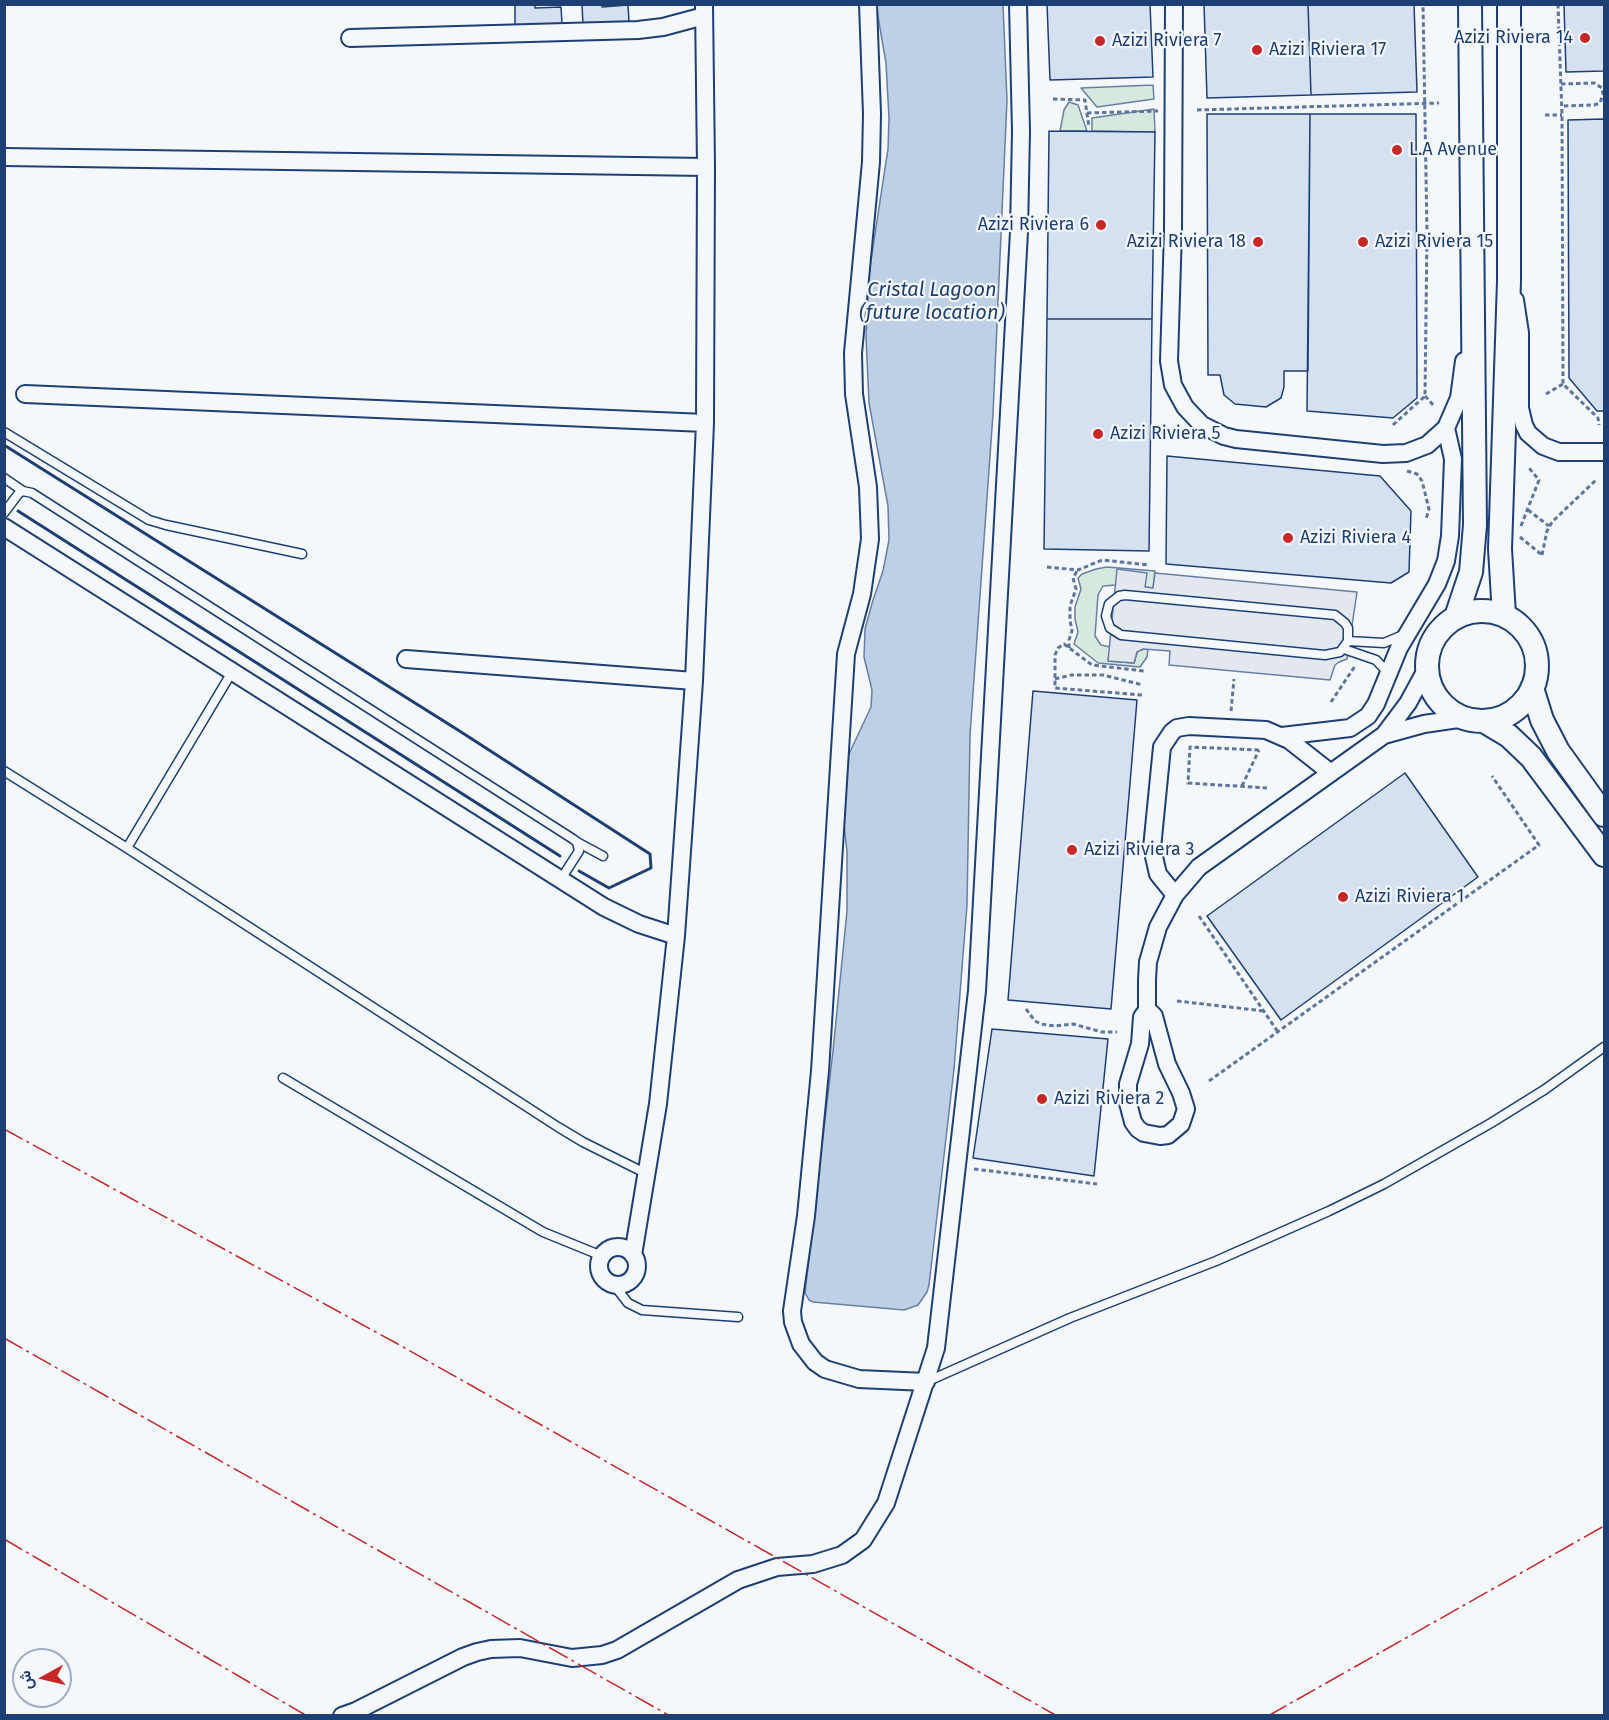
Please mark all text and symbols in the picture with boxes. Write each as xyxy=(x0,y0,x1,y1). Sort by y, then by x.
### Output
place label: Azizi Riviera 14 xyxy=(1454,27,1573,49)
place label: Azizi Riviera 7 xyxy=(1112,30,1222,52)
marker: Azizi Riviera 14 xyxy=(1578,31,1592,45)
marker: Azizi Riviera 7 xyxy=(1093,34,1107,48)
place label: Azizi Riviera 17 xyxy=(1269,39,1386,61)
marker: Azizi Riviera 17 xyxy=(1250,43,1264,57)
place label: L.A Avenue xyxy=(1409,139,1497,161)
marker: L.A Avenue xyxy=(1390,143,1404,157)
place label: Azizi Riviera 6 xyxy=(978,214,1089,236)
marker: Azizi Riviera 6 xyxy=(1094,218,1108,232)
place label: Azizi Riviera 18 xyxy=(1127,231,1246,253)
place label: Azizi Riviera 15 xyxy=(1375,231,1493,253)
marker: Azizi Riviera 18 xyxy=(1251,235,1265,249)
marker: Azizi Riviera 15 xyxy=(1356,235,1370,249)
water label: Cristal Lagoon (future location) xyxy=(859,278,1005,325)
place label: Azizi Riviera 5 xyxy=(1110,423,1221,445)
marker: Azizi Riviera 5 xyxy=(1091,427,1105,441)
place label: Azizi Riviera 4 xyxy=(1300,527,1411,549)
marker: Azizi Riviera 4 xyxy=(1281,531,1295,545)
place label: Azizi Riviera 3 xyxy=(1084,839,1195,861)
marker: Azizi Riviera 3 xyxy=(1065,843,1079,857)
place label: Azizi Riviera 1 xyxy=(1355,886,1464,908)
marker: Azizi Riviera 1 xyxy=(1336,890,1350,904)
place label: Azizi Riviera 2 xyxy=(1054,1088,1164,1110)
marker: Azizi Riviera 2 xyxy=(1035,1092,1049,1106)
north arrow xyxy=(12,1648,72,1708)
text: ش xyxy=(15,1669,36,1691)

